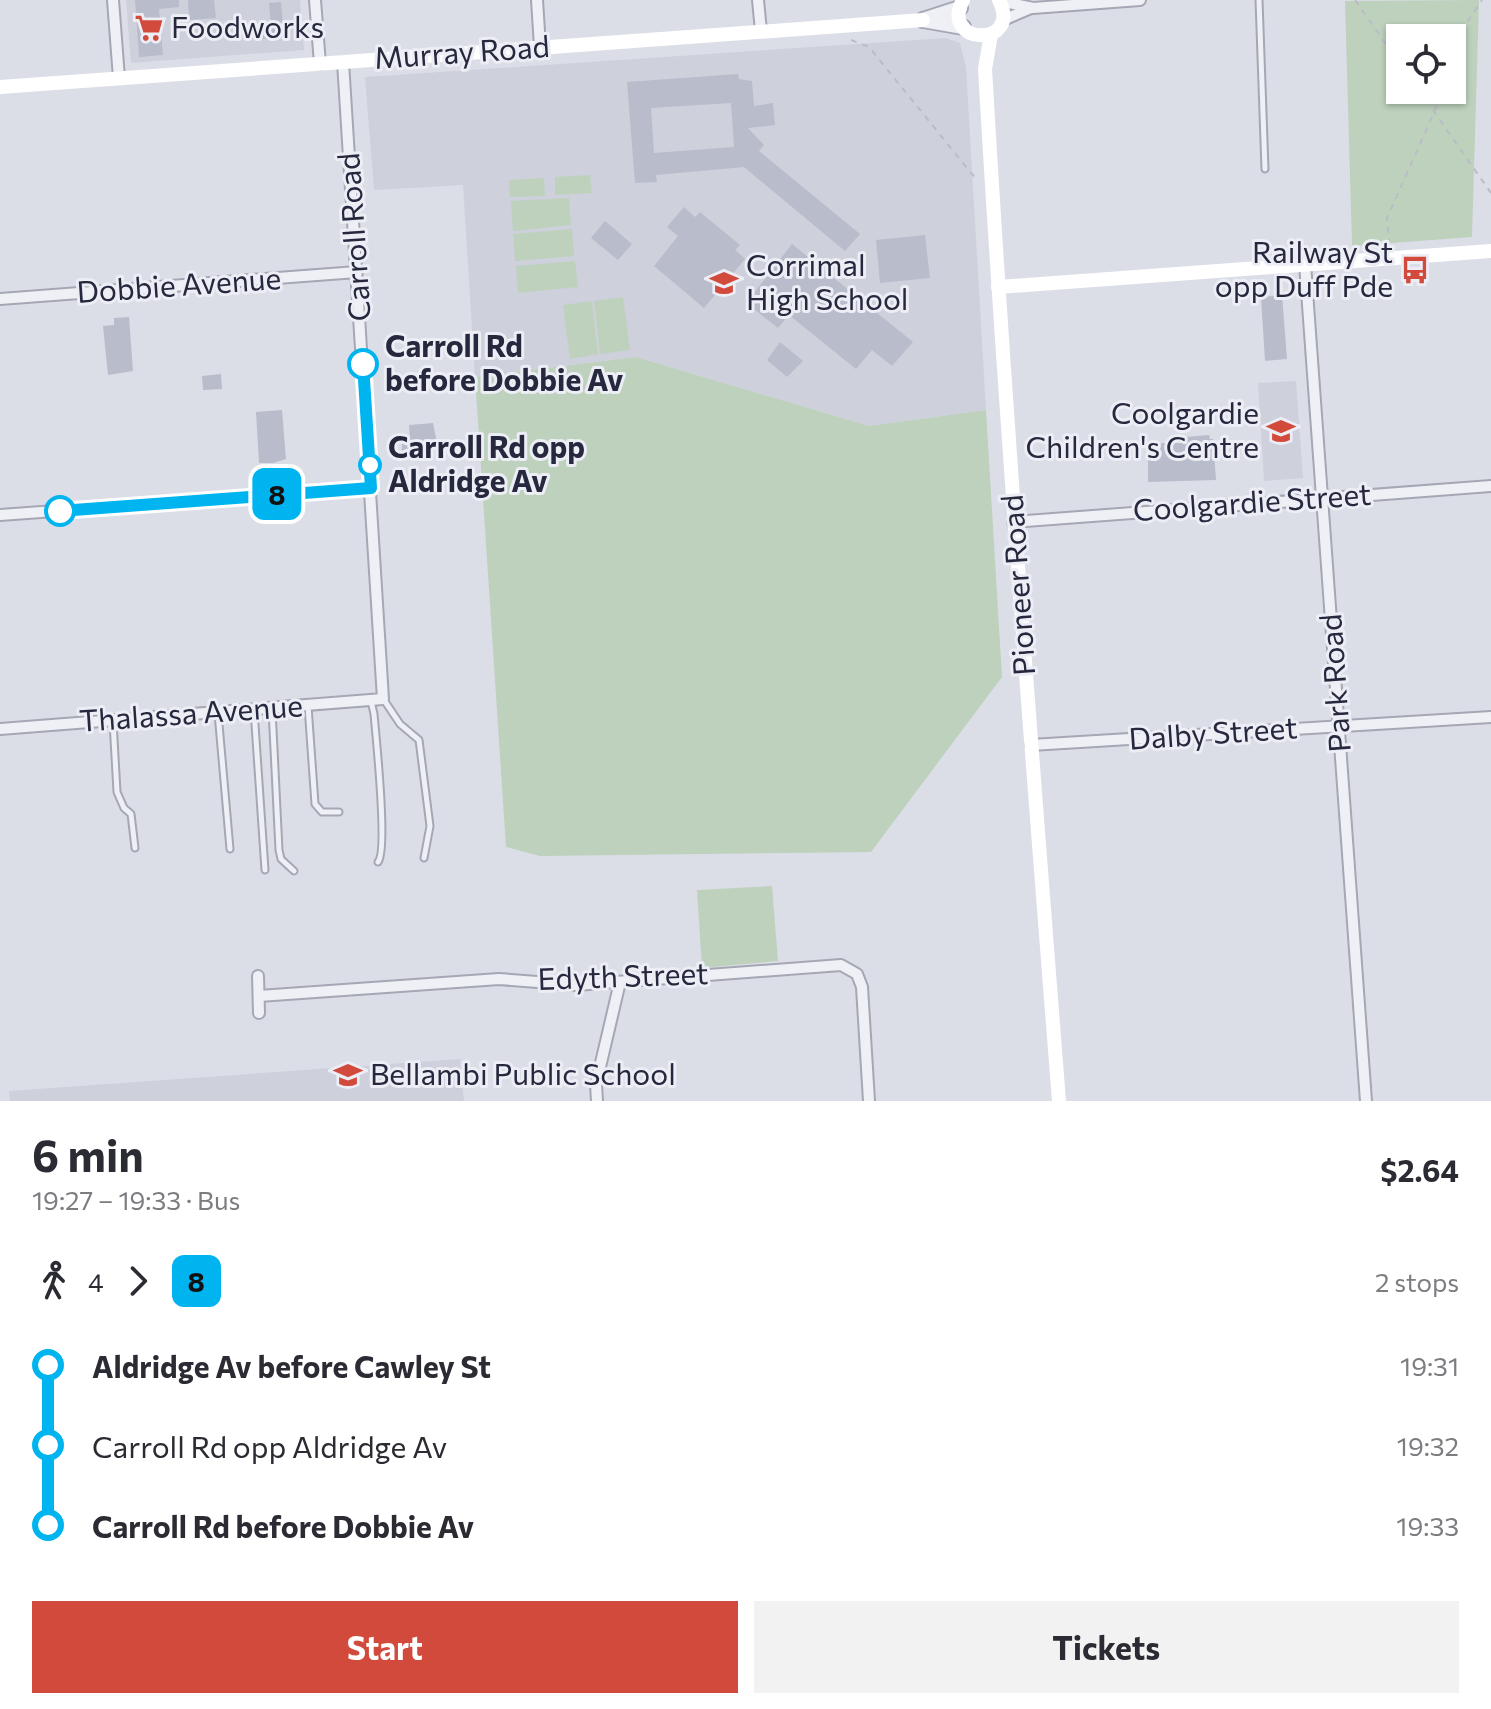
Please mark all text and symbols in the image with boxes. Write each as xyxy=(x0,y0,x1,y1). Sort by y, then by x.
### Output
place label: Foodworks xyxy=(171,7,324,44)
supermarket icon: Foodworks xyxy=(134,13,164,43)
map controls xyxy=(1386,24,1466,104)
button: locate xyxy=(1386,24,1466,104)
street label: Murray Road xyxy=(373,26,551,75)
street label: Carroll Road xyxy=(328,152,377,323)
place label: Railway St opp Duff Pde xyxy=(1215,232,1393,303)
place label: Corrimal High School xyxy=(746,245,908,316)
bus stop icon: Railway St opp Duff Pde xyxy=(1400,255,1430,285)
street label: Dobbie Avenue xyxy=(75,258,282,309)
school or university icon: Corrimal High School xyxy=(709,268,739,298)
place label: Carroll Rd before Dobbie Av xyxy=(385,326,623,397)
marker: Carroll Rd before Dobbie Av xyxy=(348,349,378,379)
place label: Coolgardie Children's Centre xyxy=(1026,393,1259,464)
school or university icon: Coolgardie Children's Centre xyxy=(1266,416,1296,446)
place label: Carroll Rd opp Aldridge Av xyxy=(388,427,585,498)
marker: Carroll Rd opp Aldridge Av xyxy=(359,454,381,476)
line badge: 8 xyxy=(251,468,303,520)
street label: Coolgardie Street xyxy=(1132,474,1372,527)
text: 8 xyxy=(268,477,286,511)
street label: Pioneer Road xyxy=(992,494,1041,677)
unlabelled marker xyxy=(45,496,75,526)
street label: Park Road xyxy=(1310,613,1357,754)
street label: Thalassa Avenue xyxy=(78,685,304,738)
street label: Dalby Street xyxy=(1127,707,1298,756)
street label: Edyth Street xyxy=(537,953,709,996)
place label: Bellambi Public School xyxy=(370,1054,676,1091)
school or university icon: Bellambi Public School xyxy=(333,1060,363,1090)
text: 6 min xyxy=(32,1127,144,1181)
text: $2.64 xyxy=(1380,1151,1459,1188)
text: 19:27 – 19:33 · Bus xyxy=(32,1184,240,1215)
icon: walk xyxy=(32,1259,76,1303)
icon: forward xyxy=(116,1259,160,1303)
text: 8 xyxy=(188,1264,205,1298)
text: 4 xyxy=(88,1266,104,1297)
text: 2 stops xyxy=(1375,1266,1459,1297)
text: Aldridge Av before Cawley St xyxy=(92,1347,491,1384)
text: 19:31 xyxy=(1400,1350,1459,1381)
text: Carroll Rd opp Aldridge Av xyxy=(92,1427,447,1464)
text: 19:32 xyxy=(1397,1430,1459,1461)
text: Carroll Rd before Dobbie Av xyxy=(92,1507,474,1544)
text: 19:33 xyxy=(1396,1510,1459,1541)
button: Start xyxy=(32,1601,738,1693)
button: Tickets xyxy=(754,1601,1459,1693)

